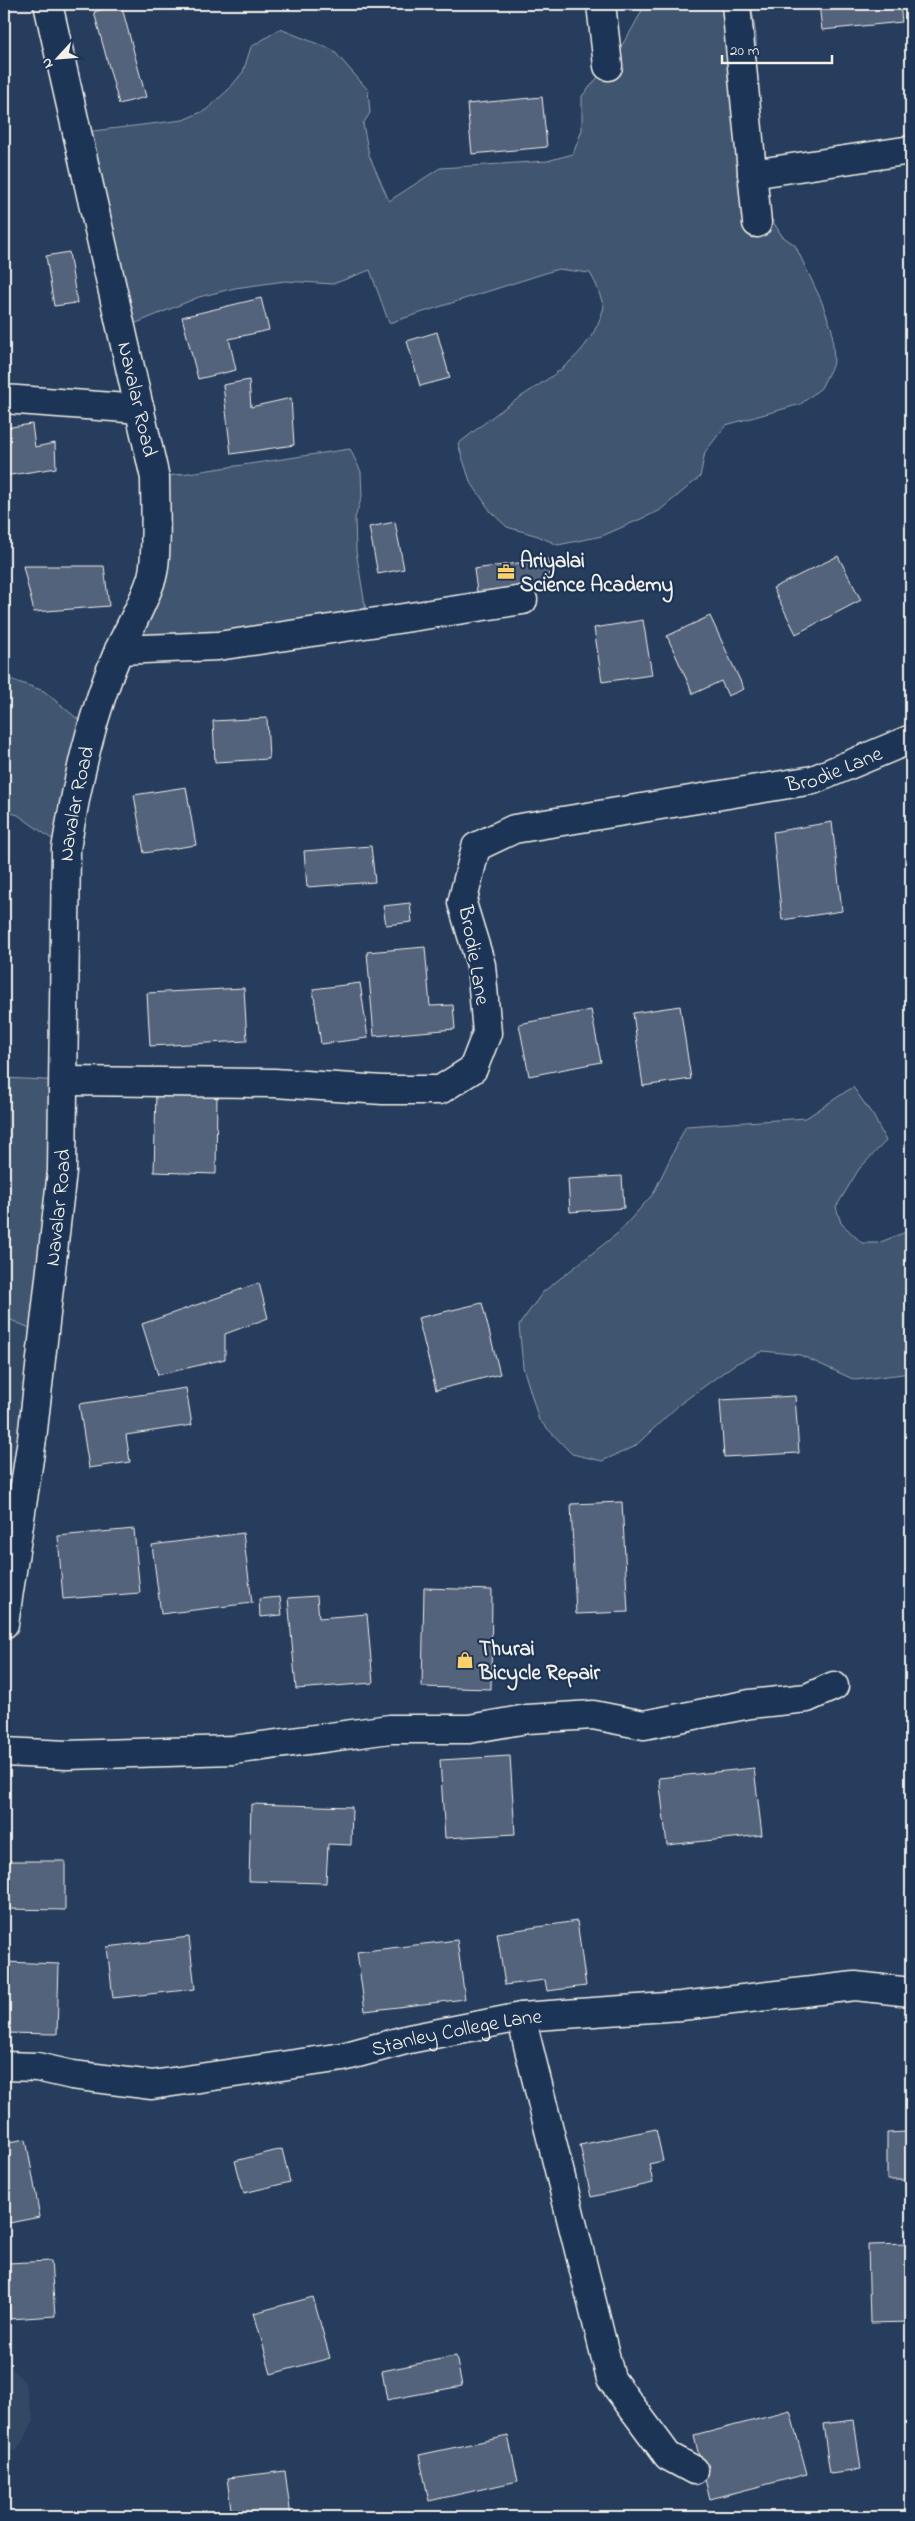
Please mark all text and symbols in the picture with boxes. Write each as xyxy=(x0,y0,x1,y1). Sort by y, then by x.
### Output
north arrow xyxy=(32,32,82,82)
scale bar xyxy=(722,32,832,64)
text: 20 m xyxy=(730,40,760,62)
text: N xyxy=(36,54,59,72)
street label: Navalar Road xyxy=(108,339,164,460)
place label: Ariyalai Science Academy xyxy=(520,547,673,603)
office icon: Ariyalai Science Academy xyxy=(496,562,516,582)
street label: Brodie Lane xyxy=(783,739,888,801)
street label: Navalar Road xyxy=(53,743,103,862)
street label: Brodie Lane xyxy=(449,902,497,1008)
street label: Navalar Road xyxy=(38,1149,79,1268)
place label: Thurai Bicycle Repair xyxy=(478,1635,601,1691)
shop icon: Thurai Bicycle Repair xyxy=(455,1650,475,1670)
street label: Stanley College Lane xyxy=(368,2003,543,2066)

